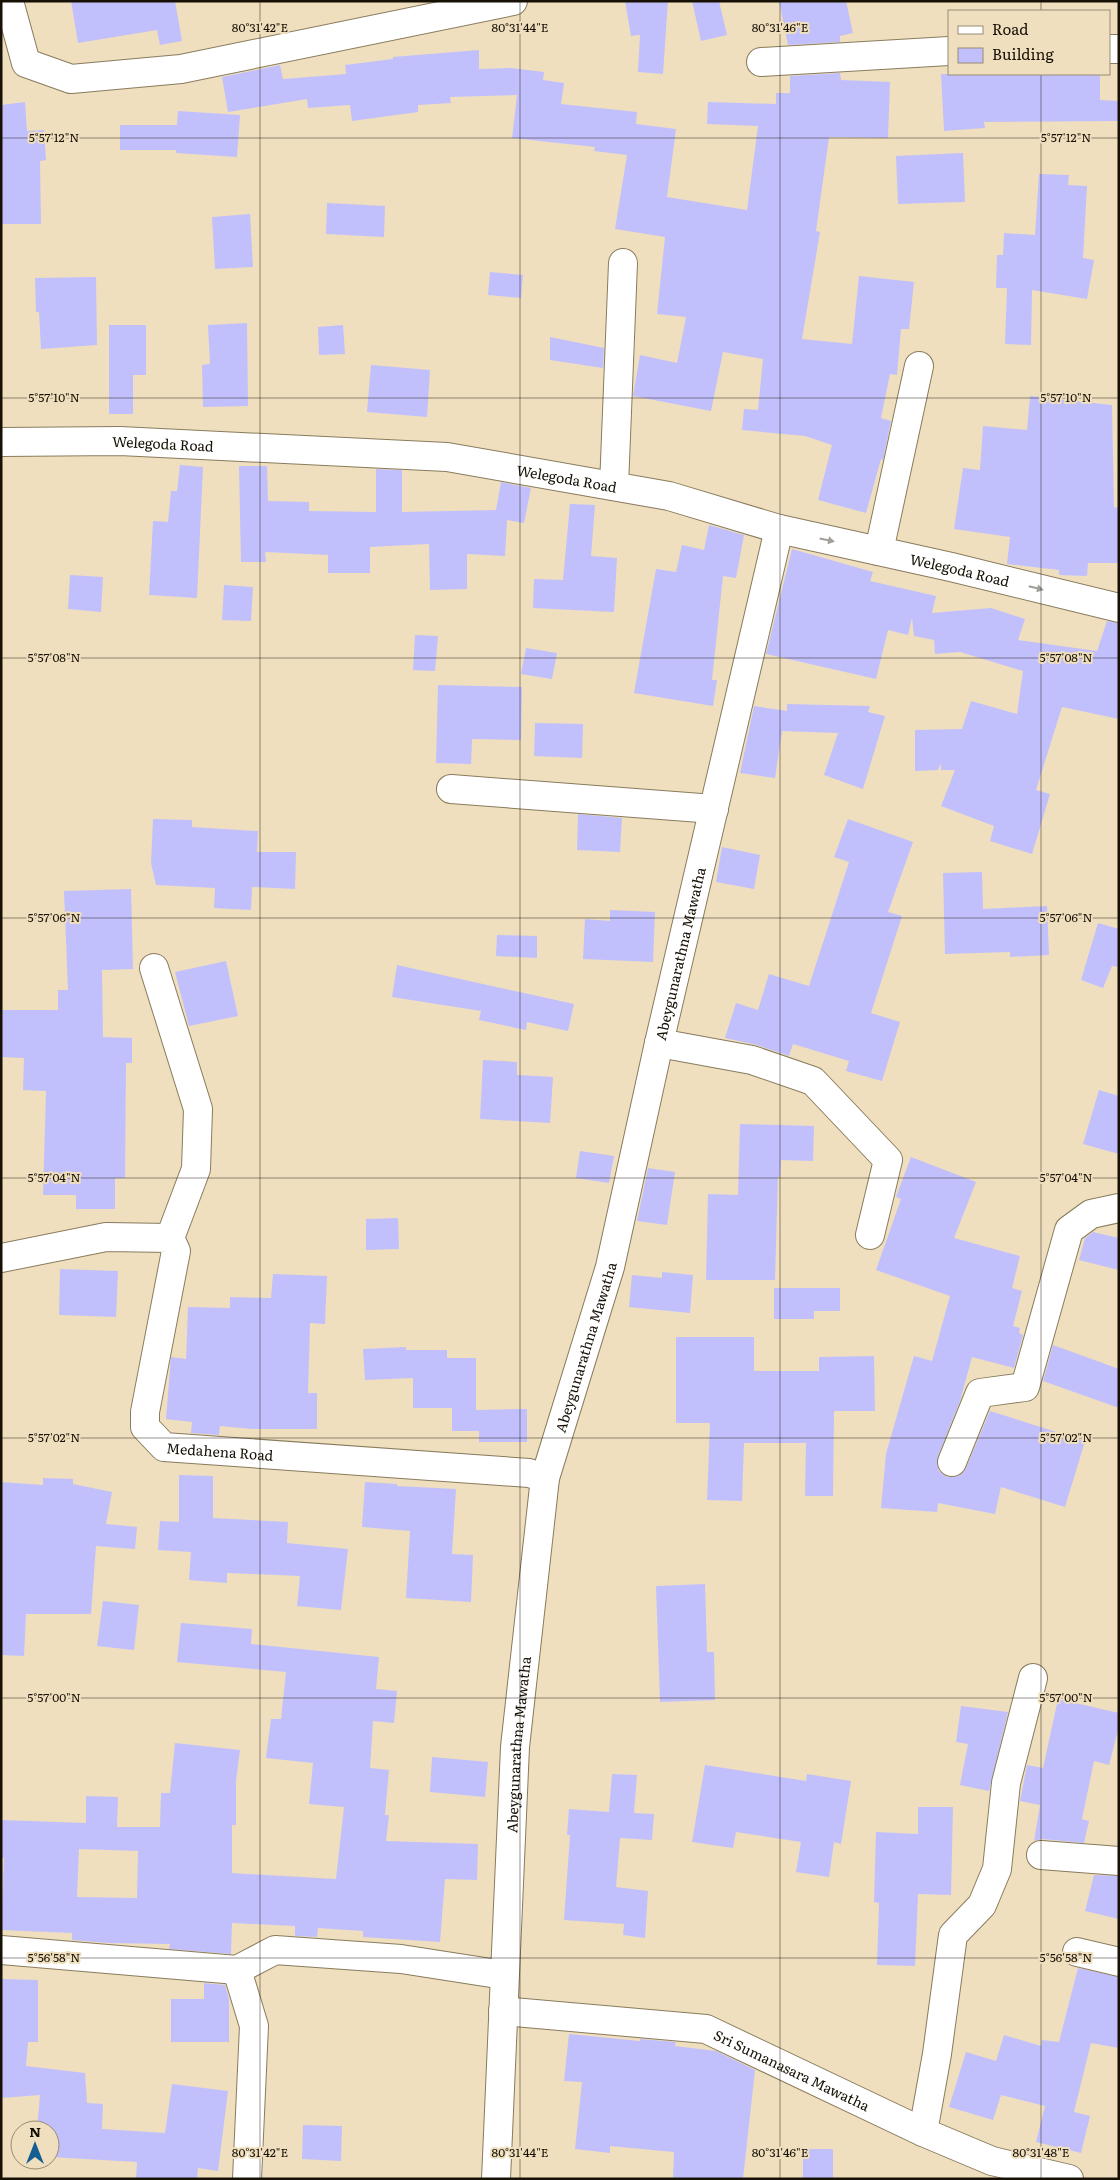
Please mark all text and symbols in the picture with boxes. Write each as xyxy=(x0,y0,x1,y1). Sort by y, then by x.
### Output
legend xyxy=(948,10,1110,75)
text: Road xyxy=(992,17,1028,40)
text: 80°31'42"E xyxy=(232,18,289,36)
text: 80°31'44"E xyxy=(492,18,549,36)
text: 80°31'46"E xyxy=(752,18,809,36)
text: Building xyxy=(992,42,1054,65)
text: 5°57'12"N xyxy=(29,128,79,146)
text: 5°57'12"N xyxy=(1041,128,1091,146)
text: 5°57'10"N xyxy=(28,388,80,406)
text: 5°57'10"N xyxy=(1040,388,1092,406)
street label: Welegoda Road xyxy=(112,431,215,456)
street label: Welegoda Road xyxy=(515,459,619,497)
one-way arrow xyxy=(819,536,835,544)
street label: Welegoda Road xyxy=(908,548,1012,591)
one-way arrow xyxy=(1029,584,1044,592)
text: 5°57'08"N xyxy=(27,648,81,666)
text: 5°57'08"N xyxy=(1039,648,1093,666)
street label: Abeygunarathna Mawatha xyxy=(650,865,710,1042)
text: 5°57'06"N xyxy=(27,908,81,926)
text: 5°57'06"N xyxy=(1039,908,1093,926)
text: 5°57'04"N xyxy=(27,1168,81,1186)
text: 5°57'04"N xyxy=(1039,1168,1093,1186)
street label: Abeygunarathna Mawatha xyxy=(550,1260,621,1435)
text: 5°57'02"N xyxy=(28,1428,80,1446)
text: 5°57'02"N xyxy=(1040,1428,1092,1446)
street label: Medahena Road xyxy=(166,1437,274,1465)
street label: Abeygunarathna Mawatha xyxy=(501,1655,535,1833)
text: 5°57'00"N xyxy=(27,1688,81,1706)
text: 5°57'00"N xyxy=(1039,1688,1093,1706)
text: 5°56'58"N xyxy=(28,1948,80,1966)
text: 5°56'58"N xyxy=(1040,1948,1092,1966)
street label: Sri Sumanasara Mawatha xyxy=(711,2024,874,2116)
north arrow xyxy=(10,2120,60,2170)
text: N xyxy=(29,2121,41,2141)
text: 80°31'42"E xyxy=(232,2143,289,2161)
text: 80°31'44"E xyxy=(492,2143,549,2161)
text: 80°31'46"E xyxy=(752,2143,809,2161)
text: 80°31'48"E xyxy=(1013,2143,1070,2161)

